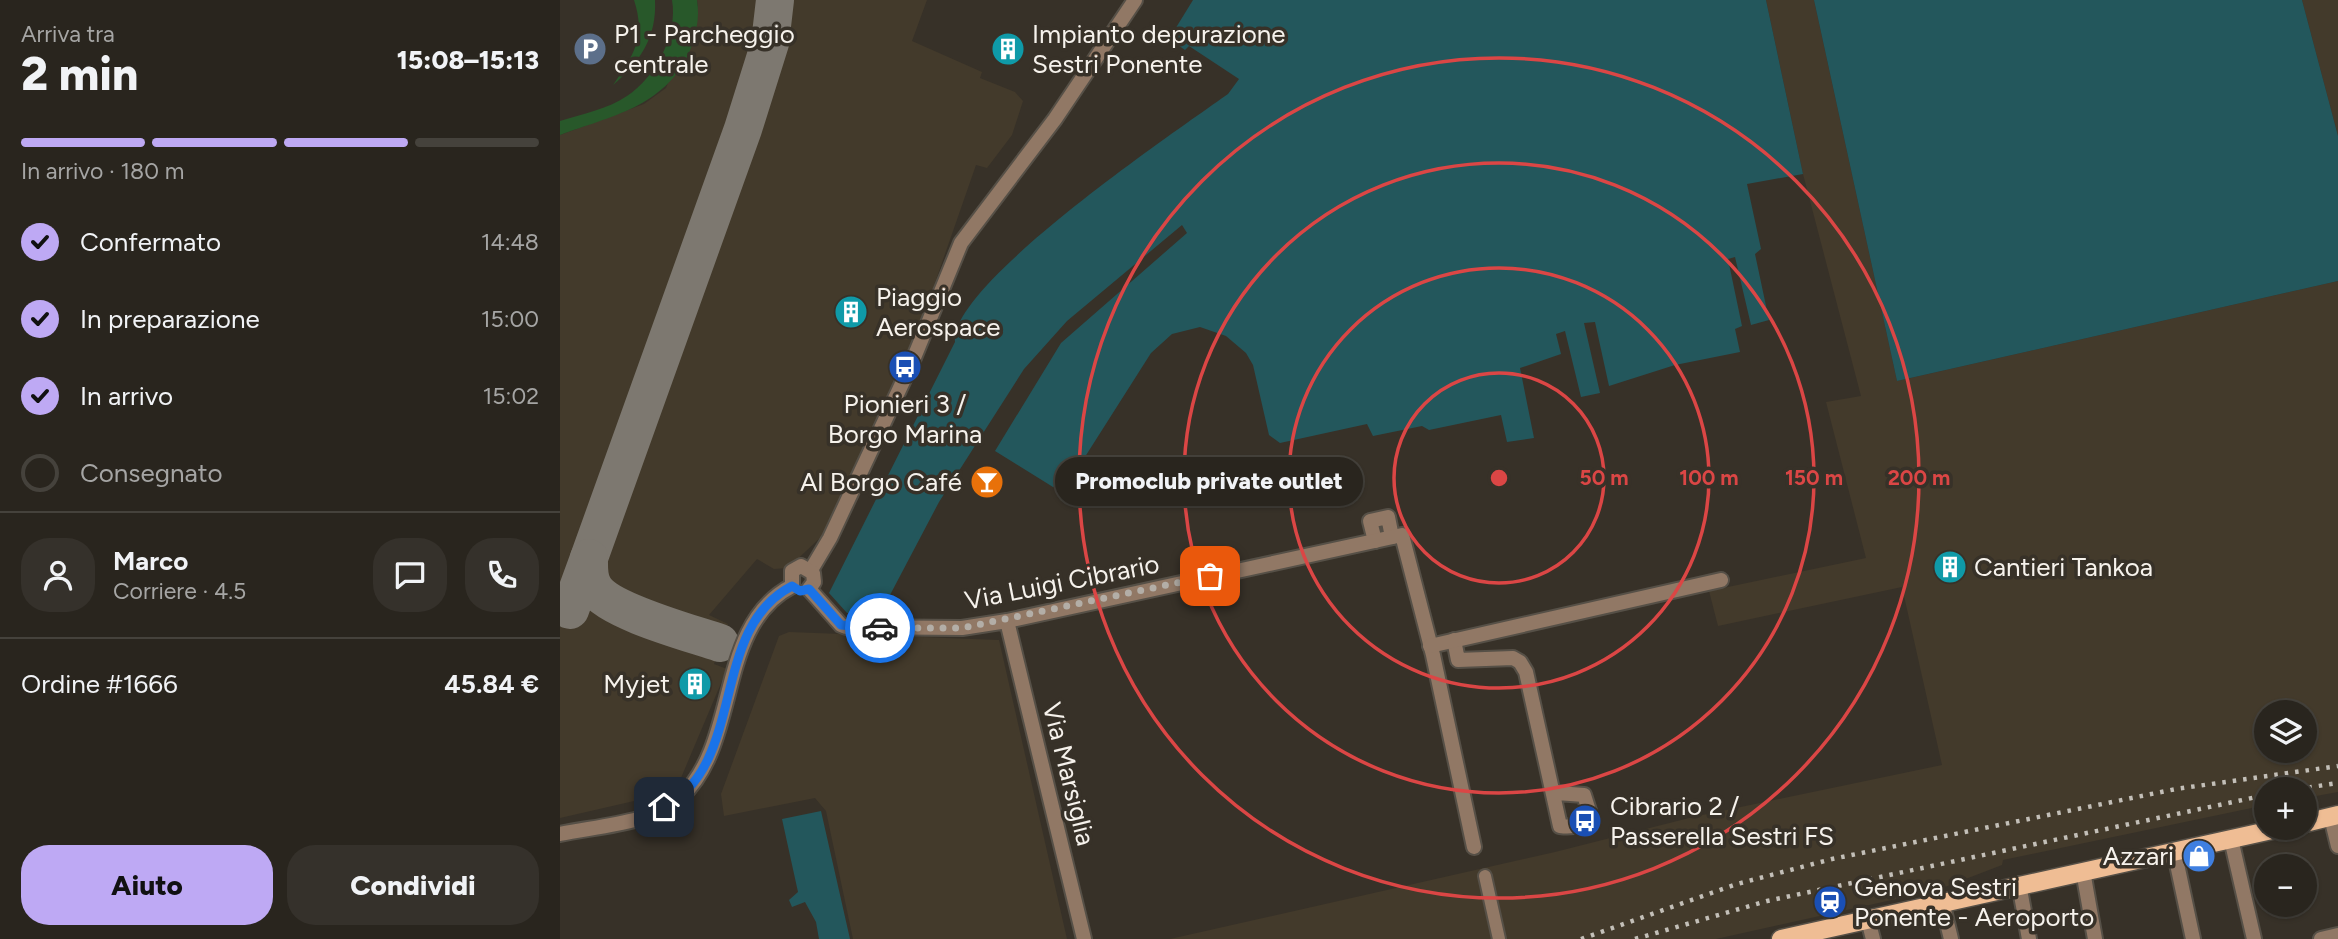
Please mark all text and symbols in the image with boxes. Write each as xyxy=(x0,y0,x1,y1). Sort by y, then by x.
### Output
place label: P1 - Parcheggio centrale xyxy=(614,18,795,80)
place label: Impianto depurazione Sestri Ponente xyxy=(1032,18,1286,80)
text: Arriva tra xyxy=(21,20,115,48)
parking icon: P1 - Parcheggio centrale xyxy=(571,30,609,68)
building icon: Impianto depurazione Sestri Ponente xyxy=(989,30,1027,68)
text: 15:08–15:13 xyxy=(397,44,539,76)
text: 2 min xyxy=(21,46,138,102)
text: In arrivo · 180 m xyxy=(21,157,184,185)
icon: check xyxy=(21,223,59,261)
text: Confermato xyxy=(80,226,221,258)
text: 14:48 xyxy=(481,228,539,256)
place label: Piaggio Aerospace xyxy=(876,281,1001,343)
building icon: Piaggio Aerospace xyxy=(832,293,870,331)
icon: check xyxy=(21,300,59,338)
text: In preparazione xyxy=(80,303,260,335)
text: 15:00 xyxy=(481,305,539,333)
bus stop icon: Pionieri 3 / Borgo Marina xyxy=(886,348,924,386)
icon: check xyxy=(21,377,59,415)
text: In arrivo xyxy=(80,380,173,412)
text: 15:02 xyxy=(483,382,539,410)
place label: Pionieri 3 / Borgo Marina xyxy=(828,388,982,450)
text: Consegnato xyxy=(80,457,223,489)
callout: Promoclub private outlet xyxy=(1056,457,1364,506)
bar icon: Al Borgo Café xyxy=(968,463,1006,501)
text: 50 m xyxy=(1579,465,1629,490)
text: 100 m xyxy=(1679,465,1739,490)
text: 150 m xyxy=(1785,465,1843,490)
text: 200 m xyxy=(1888,465,1950,490)
place label: Al Borgo Café xyxy=(800,466,962,498)
centre of rings xyxy=(1487,466,1511,490)
text: Promoclub private outlet xyxy=(1075,467,1343,495)
button: person xyxy=(21,538,95,612)
button: chat xyxy=(373,538,447,612)
button: phone xyxy=(465,538,539,612)
text: Marco xyxy=(113,545,188,577)
pin xyxy=(1180,546,1240,606)
street label: Via Luigi Cibrario xyxy=(962,547,1162,617)
building icon: Cantieri Tankoa xyxy=(1931,548,1969,586)
place label: Cantieri Tankoa xyxy=(1974,551,2153,583)
icon: bag xyxy=(1191,557,1229,595)
text: Corriere · 4.5 xyxy=(113,577,246,605)
courier xyxy=(845,593,915,663)
icon: car xyxy=(861,609,899,647)
building icon: Myjet xyxy=(676,665,714,703)
text: Ordine #1666 xyxy=(21,668,178,700)
text: 45.84 € xyxy=(444,668,539,700)
place label: Myjet xyxy=(603,668,670,700)
street label: Via Marsiglia xyxy=(1036,699,1102,849)
map controls xyxy=(2254,700,2317,917)
button: layers xyxy=(2254,700,2317,763)
pin xyxy=(634,777,694,837)
button: + xyxy=(2254,777,2317,840)
icon: home xyxy=(645,788,683,826)
place label: Cibrario 2 / Passerella Sestri FS xyxy=(1610,790,1834,852)
bus stop icon: Cibrario 2 / Passerella Sestri FS xyxy=(1566,802,1604,840)
shop icon: Azzari xyxy=(2180,837,2218,875)
place label: Azzari xyxy=(2103,840,2174,872)
button: Aiuto xyxy=(21,845,273,925)
button: Condividi xyxy=(287,845,539,925)
button: − xyxy=(2254,854,2317,917)
place label: Genova Sestri Ponente - Aeroporto xyxy=(1854,871,2094,933)
station icon: Genova Sestri Ponente - Aeroporto xyxy=(1811,883,1849,921)

